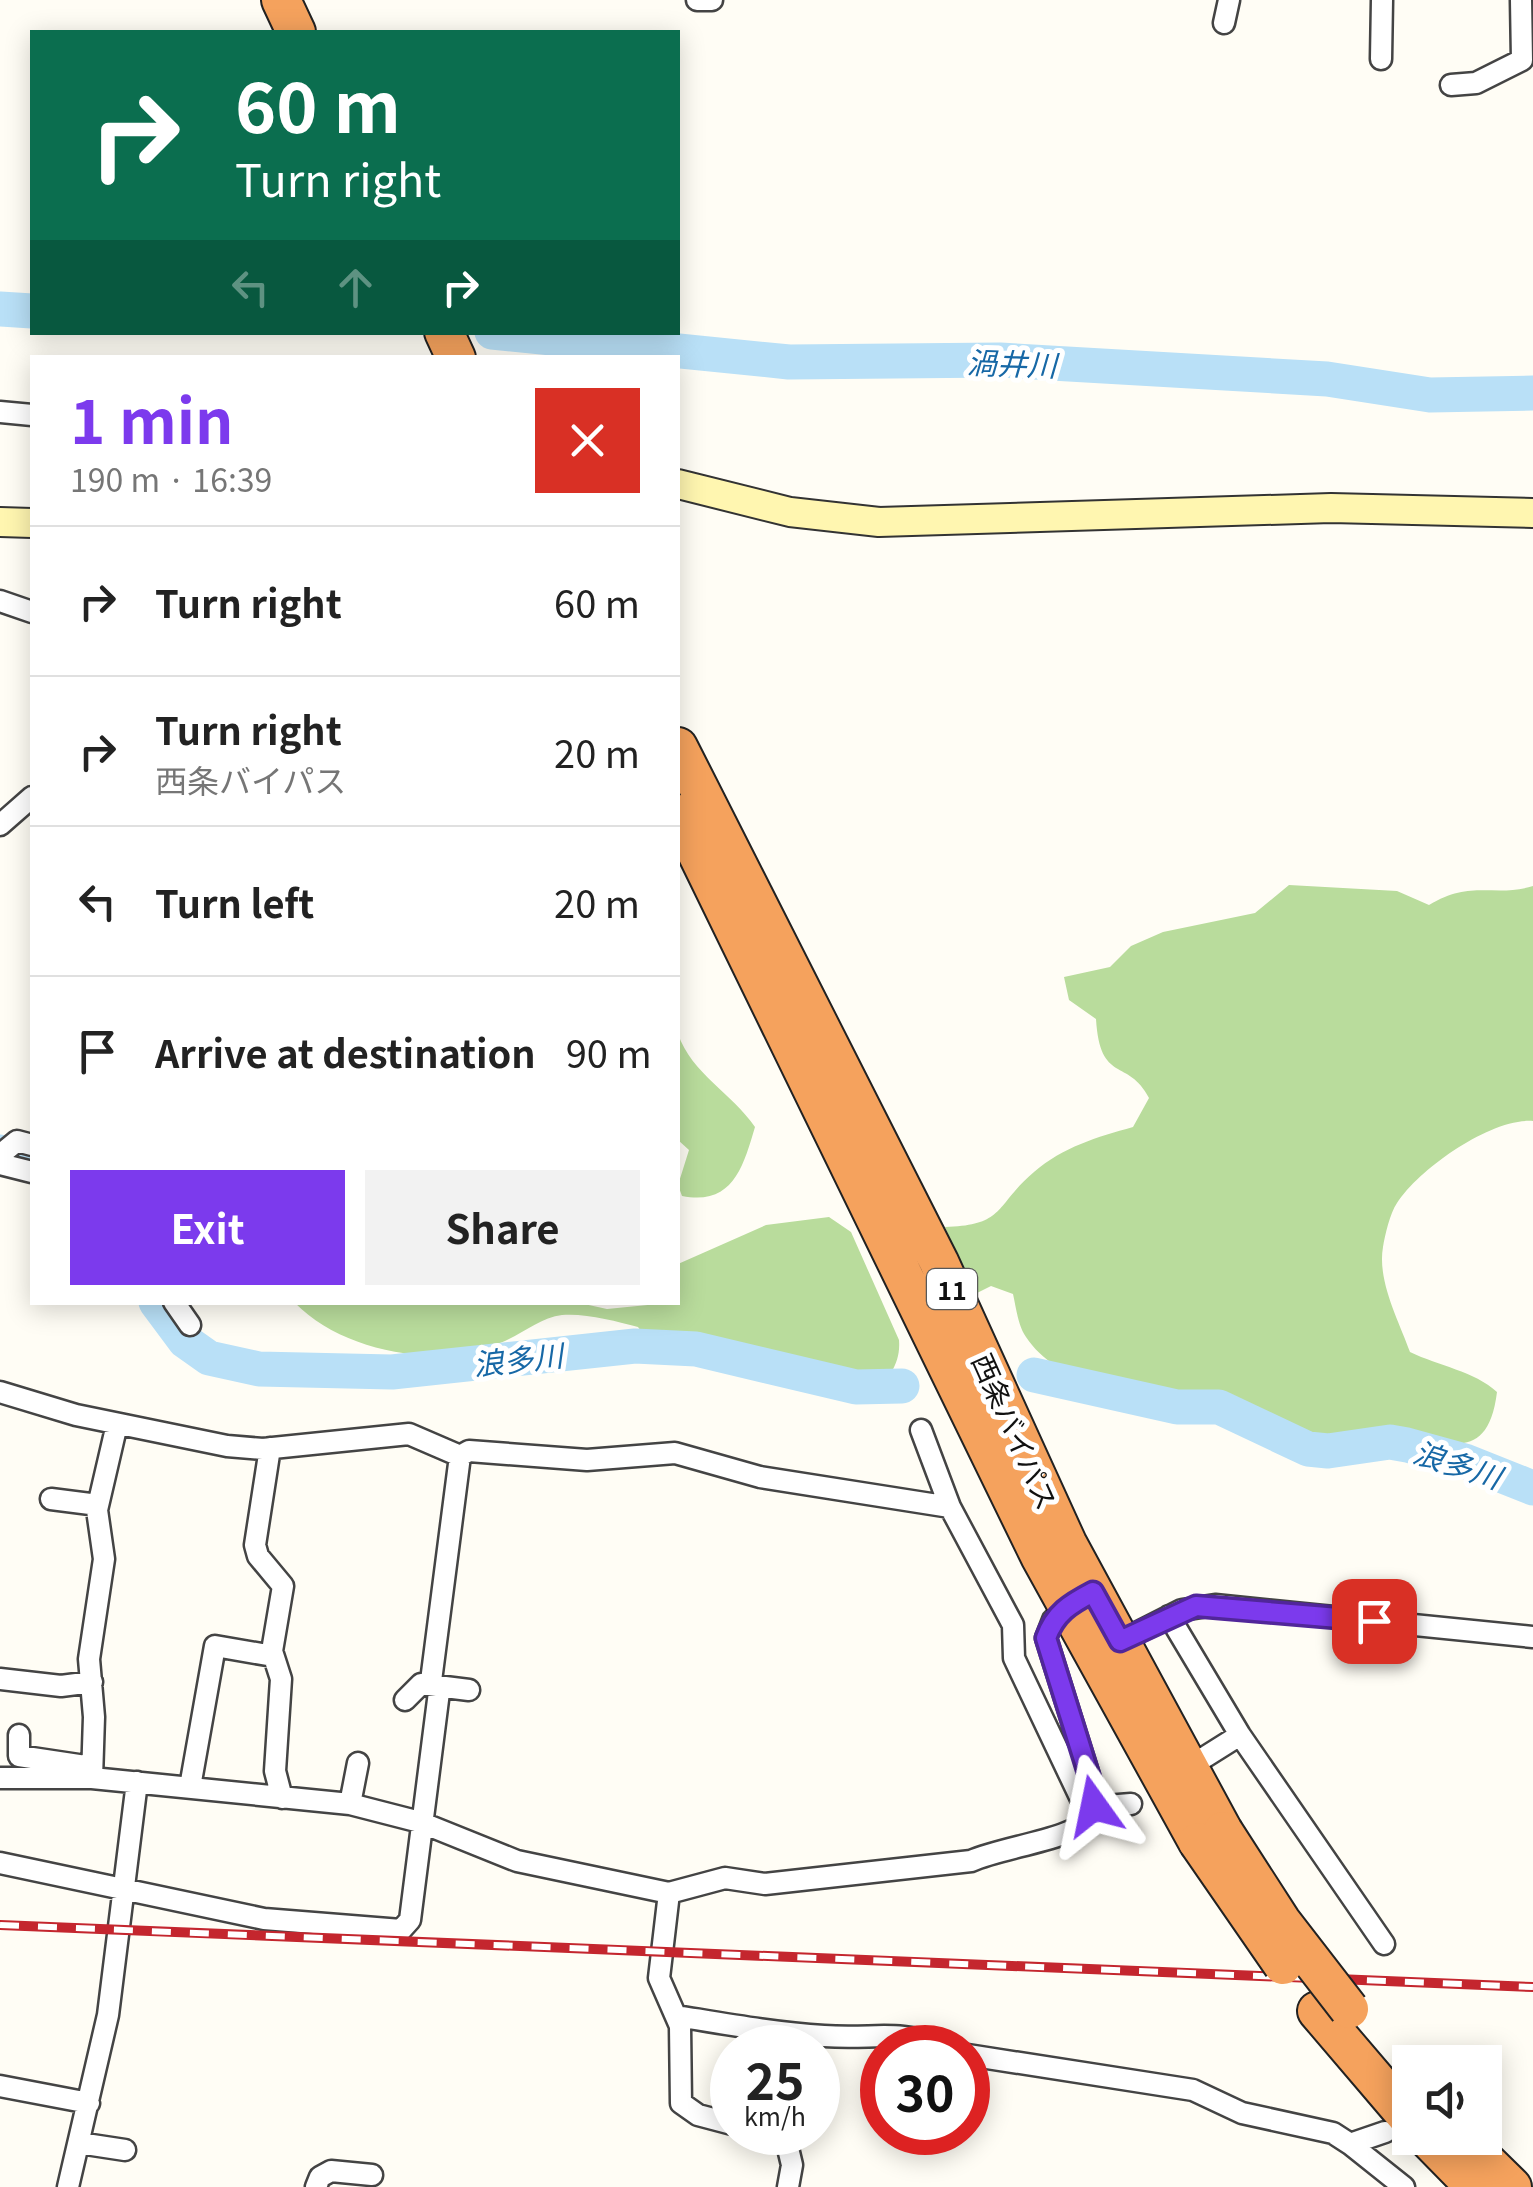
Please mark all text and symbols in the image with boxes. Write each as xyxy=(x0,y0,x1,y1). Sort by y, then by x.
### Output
text: 60 m xyxy=(235,52,401,153)
icon: right xyxy=(70,70,200,200)
text: Turn right xyxy=(235,145,441,210)
icon: left xyxy=(223,260,278,315)
icon: ahead xyxy=(328,260,383,315)
icon: right xyxy=(433,260,488,315)
water label: 渦井川 xyxy=(966,338,1061,386)
text: 1 min xyxy=(70,374,234,461)
button: close xyxy=(535,388,640,493)
text: 190 m · 16:39 xyxy=(70,455,272,501)
icon: right xyxy=(70,574,125,629)
text: Turn right xyxy=(155,574,342,629)
text: 60 m xyxy=(554,574,640,629)
text: Turn right xyxy=(155,701,342,756)
icon: right xyxy=(70,724,125,779)
text: 20 m xyxy=(554,724,640,779)
text: 西条バイパス xyxy=(155,756,346,802)
icon: left xyxy=(70,874,125,929)
text: Turn left xyxy=(155,874,314,929)
text: 20 m xyxy=(554,874,640,929)
icon: arrive xyxy=(70,1024,125,1079)
text: Arrive at destination xyxy=(155,1024,536,1079)
text: 90 m xyxy=(566,1024,652,1079)
button: Exit xyxy=(70,1170,345,1285)
button: Share xyxy=(365,1170,640,1285)
road number: 11 xyxy=(927,1269,977,1309)
water label: 浪多川 xyxy=(471,1331,568,1385)
street label: 西条バイパス xyxy=(964,1346,1068,1516)
water label: 浪多川 xyxy=(1408,1428,1510,1499)
pin xyxy=(1332,1579,1417,1664)
icon: arrive xyxy=(1347,1594,1402,1649)
position arrow xyxy=(1042,1754,1146,1858)
speed limit sign: 30 xyxy=(860,2025,990,2155)
text: 25 xyxy=(746,2042,805,2114)
map controls xyxy=(1392,2045,1502,2155)
button: sound xyxy=(1392,2045,1502,2155)
text: km/h xyxy=(744,2097,806,2133)

